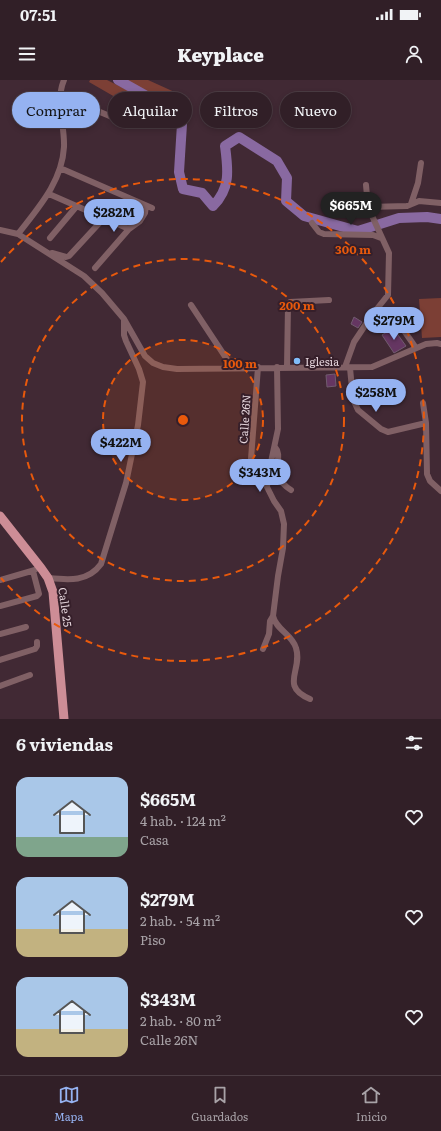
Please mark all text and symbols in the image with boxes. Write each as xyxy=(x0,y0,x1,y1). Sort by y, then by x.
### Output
text: 07:51 xyxy=(20,3,56,26)
text: Keyplace xyxy=(177,41,264,68)
icon: menu xyxy=(16,43,38,65)
icon: person xyxy=(403,43,425,65)
chip: Comprar xyxy=(12,92,100,128)
chip: Alquilar xyxy=(108,92,192,128)
chip: Filtros xyxy=(200,92,272,128)
chip: Nuevo xyxy=(280,92,351,128)
pin: $665M xyxy=(323,192,379,226)
text: $665M xyxy=(330,195,372,214)
pin: $282M xyxy=(86,199,142,233)
text: $282M xyxy=(93,202,135,221)
text: 300 m xyxy=(335,240,371,258)
text: 200 m xyxy=(279,296,315,314)
pin: $279M xyxy=(366,307,422,341)
text: $279M xyxy=(373,310,415,329)
place label: Iglesia xyxy=(305,353,339,369)
text: 100 m xyxy=(223,354,257,372)
marker: Iglesia xyxy=(292,356,302,366)
pin: $258M xyxy=(348,379,404,413)
text: $258M xyxy=(355,382,397,401)
street label: Calle 26N xyxy=(234,394,254,444)
centre of rings xyxy=(176,413,190,427)
pin: $422M xyxy=(93,429,149,463)
text: $422M xyxy=(100,432,142,451)
pin: $343M xyxy=(232,459,288,493)
text: $343M xyxy=(239,462,281,481)
street label: Calle 25 xyxy=(55,586,77,628)
text: 6 viviendas xyxy=(16,731,113,756)
icon: filters xyxy=(403,732,425,754)
text: $665M xyxy=(140,786,196,811)
icon: home xyxy=(48,793,96,841)
icon: heart xyxy=(403,806,425,828)
text: 4 hab. · 124 m² xyxy=(140,811,226,830)
text: Casa xyxy=(140,830,169,849)
text: $279M xyxy=(140,886,195,911)
icon: home xyxy=(48,893,96,941)
icon: heart xyxy=(403,906,425,928)
text: 2 hab. · 54 m² xyxy=(140,911,220,930)
text: Piso xyxy=(140,930,166,949)
text: $343M xyxy=(140,986,196,1011)
icon: home xyxy=(48,993,96,1041)
icon: heart xyxy=(403,1006,425,1028)
text: 2 hab. · 80 m² xyxy=(140,1011,221,1030)
text: Calle 26N xyxy=(140,1030,198,1049)
tab: Mapa xyxy=(54,1084,83,1124)
tab: Guardados xyxy=(191,1084,248,1124)
tab: Inicio xyxy=(356,1084,387,1124)

